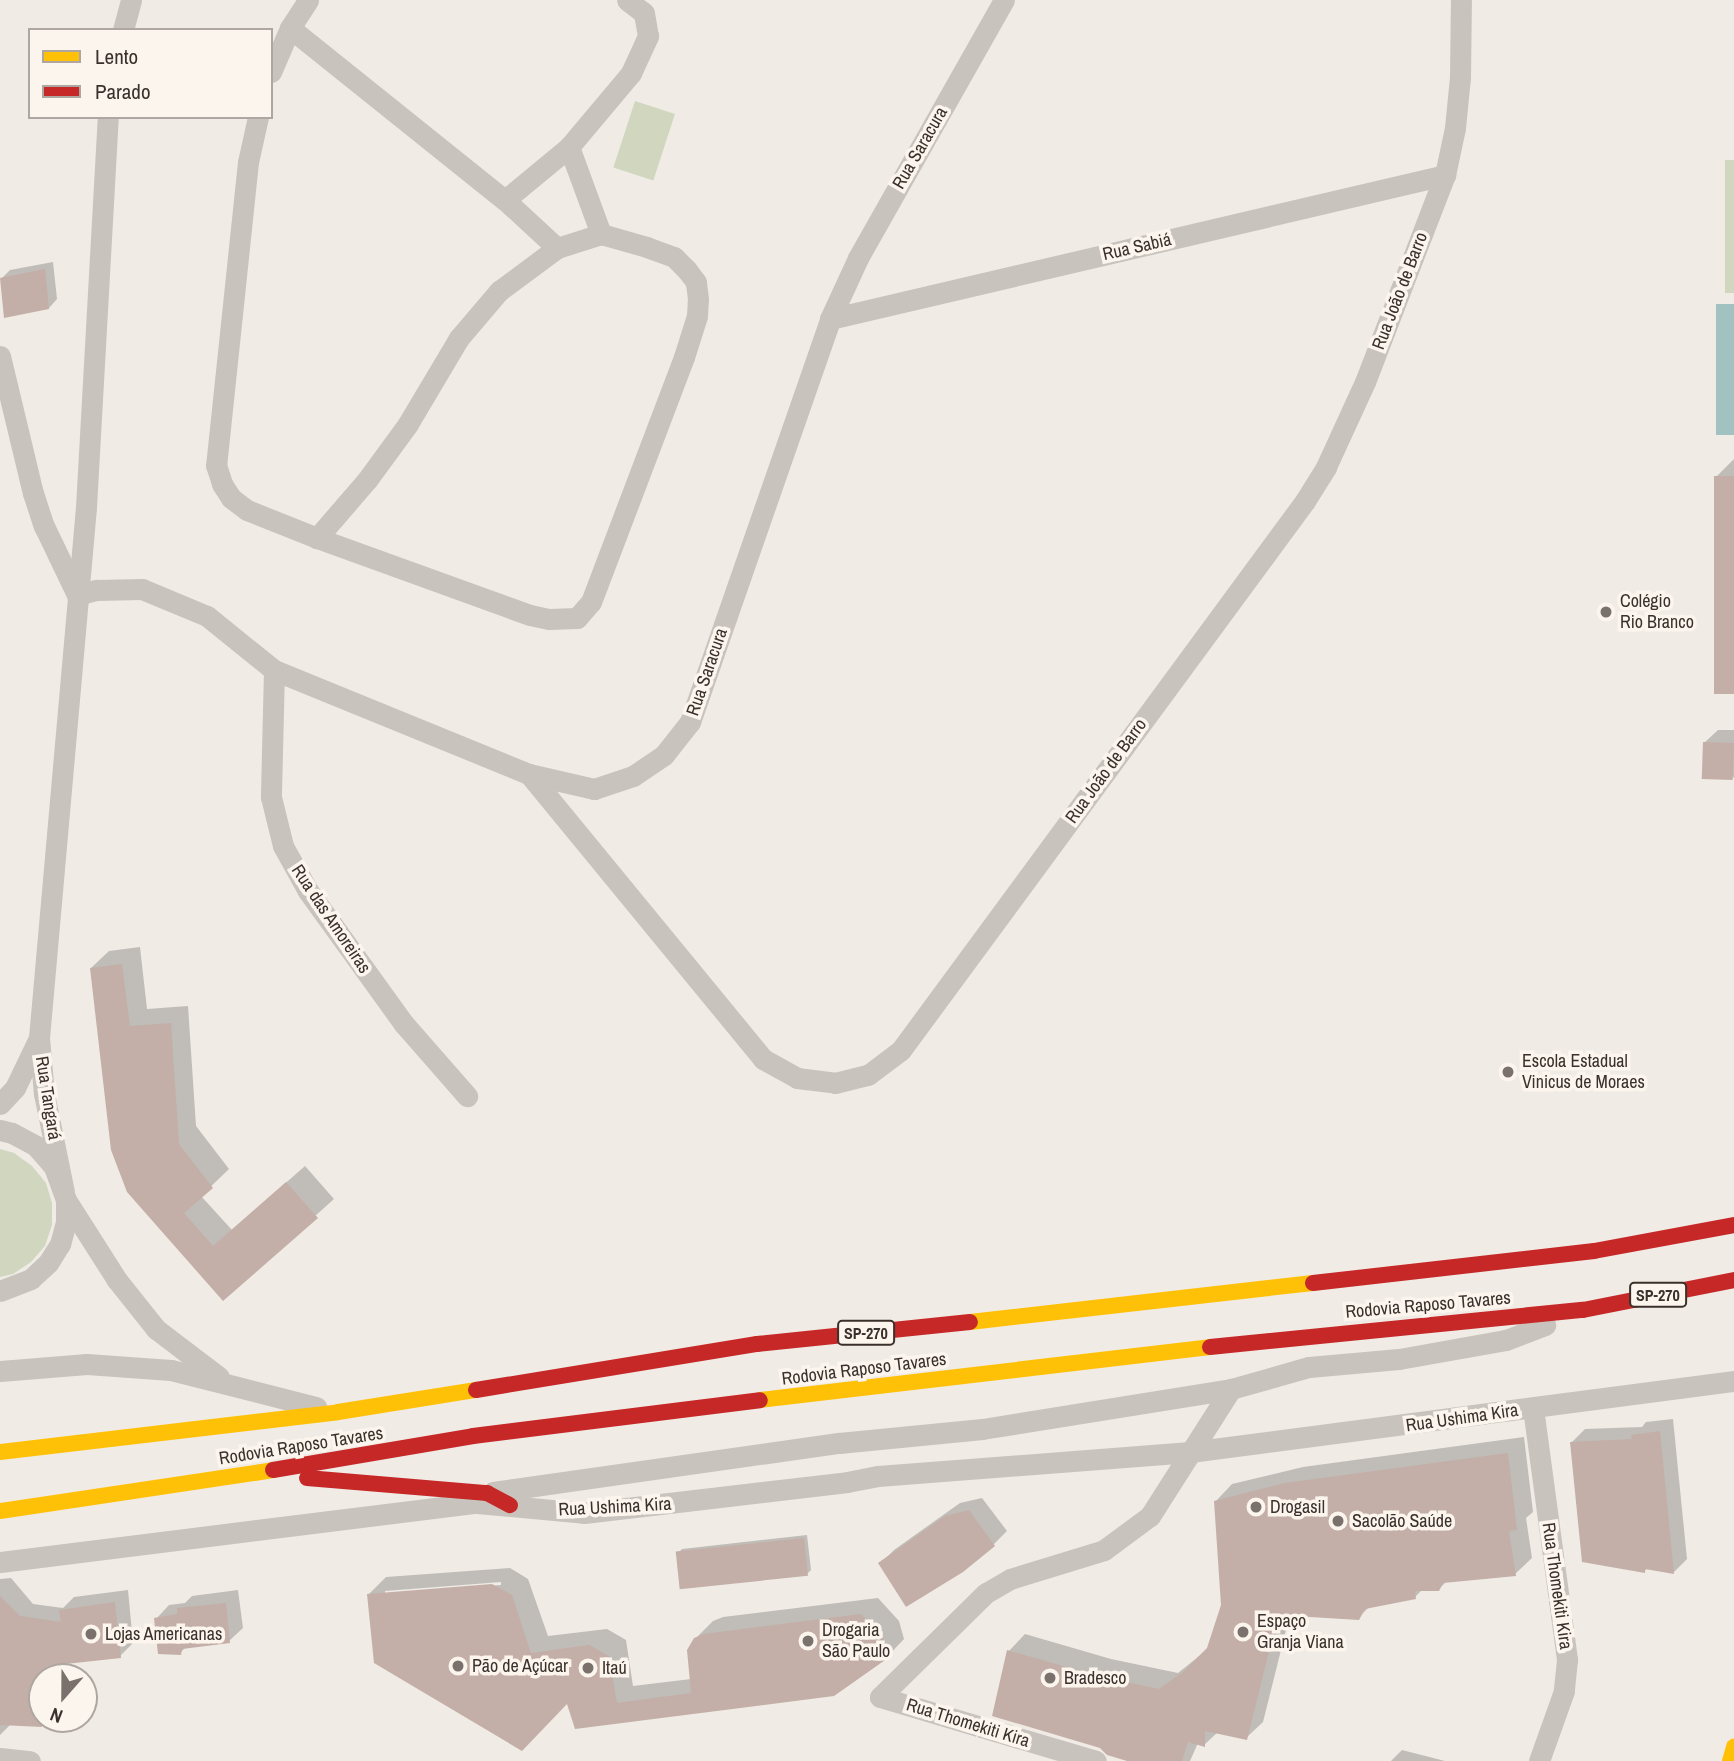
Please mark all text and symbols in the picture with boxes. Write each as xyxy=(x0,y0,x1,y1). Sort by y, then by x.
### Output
legend xyxy=(28,28,273,119)
text: Lento xyxy=(95,42,138,71)
text: Parado xyxy=(95,77,151,106)
street label: Rua Saracura xyxy=(888,103,952,193)
street label: Rua Sabiá xyxy=(1101,229,1173,265)
street label: Rua João de Barro xyxy=(1368,229,1432,353)
place label: Colégio Rio Branco xyxy=(1620,591,1694,634)
marker: Colégio Rio Branco xyxy=(1598,604,1614,620)
street label: Rua Saracura xyxy=(682,625,732,719)
street label: Rua João de Barro xyxy=(1061,715,1151,827)
street label: Rua das Amoreiras xyxy=(286,860,376,978)
place label: Escola Estadual Vinicus de Moraes xyxy=(1522,1051,1645,1094)
street label: Rua Tangará xyxy=(31,1054,65,1142)
marker: Escola Estadual Vinicus de Moraes xyxy=(1500,1064,1516,1080)
road number: SP-270 xyxy=(1628,1282,1688,1308)
street label: Rodovia Raposo Tavares xyxy=(1344,1287,1512,1323)
road number: SP-270 xyxy=(836,1320,896,1345)
street label: Rodovia Raposo Tavares xyxy=(780,1348,948,1390)
street label: Rua Ushima Kira xyxy=(1404,1399,1520,1437)
street label: Rodovia Raposo Tavares xyxy=(217,1422,385,1470)
street label: Rua Ushima Kira xyxy=(558,1493,672,1521)
place label: Drogasil xyxy=(1270,1496,1325,1518)
marker: Drogasil xyxy=(1248,1499,1264,1515)
place label: Sacolão Saúde xyxy=(1352,1510,1452,1532)
marker: Sacolão Saúde xyxy=(1330,1513,1346,1529)
street label: Rua Thomekiti Kira xyxy=(1537,1521,1577,1651)
place label: Espaço Granja Viana xyxy=(1257,1611,1344,1654)
place label: Drogaria São Paulo xyxy=(822,1620,890,1662)
place label: Lojas Americanas xyxy=(105,1623,223,1645)
marker: Espaço Granja Viana xyxy=(1235,1624,1251,1640)
marker: Lojas Americanas xyxy=(83,1626,99,1642)
marker: Drogaria São Paulo xyxy=(800,1633,816,1649)
place label: Pão de Açúcar xyxy=(472,1655,569,1677)
place label: Itaú xyxy=(602,1657,627,1679)
marker: Pão de Açúcar xyxy=(450,1658,466,1674)
marker: Itaú xyxy=(580,1660,596,1676)
north arrow xyxy=(28,1663,98,1733)
place label: Bradesco xyxy=(1064,1667,1126,1689)
marker: Bradesco xyxy=(1042,1670,1058,1686)
street label: Rua Thomekiti Kira xyxy=(904,1694,1032,1752)
text: N xyxy=(46,1702,66,1730)

